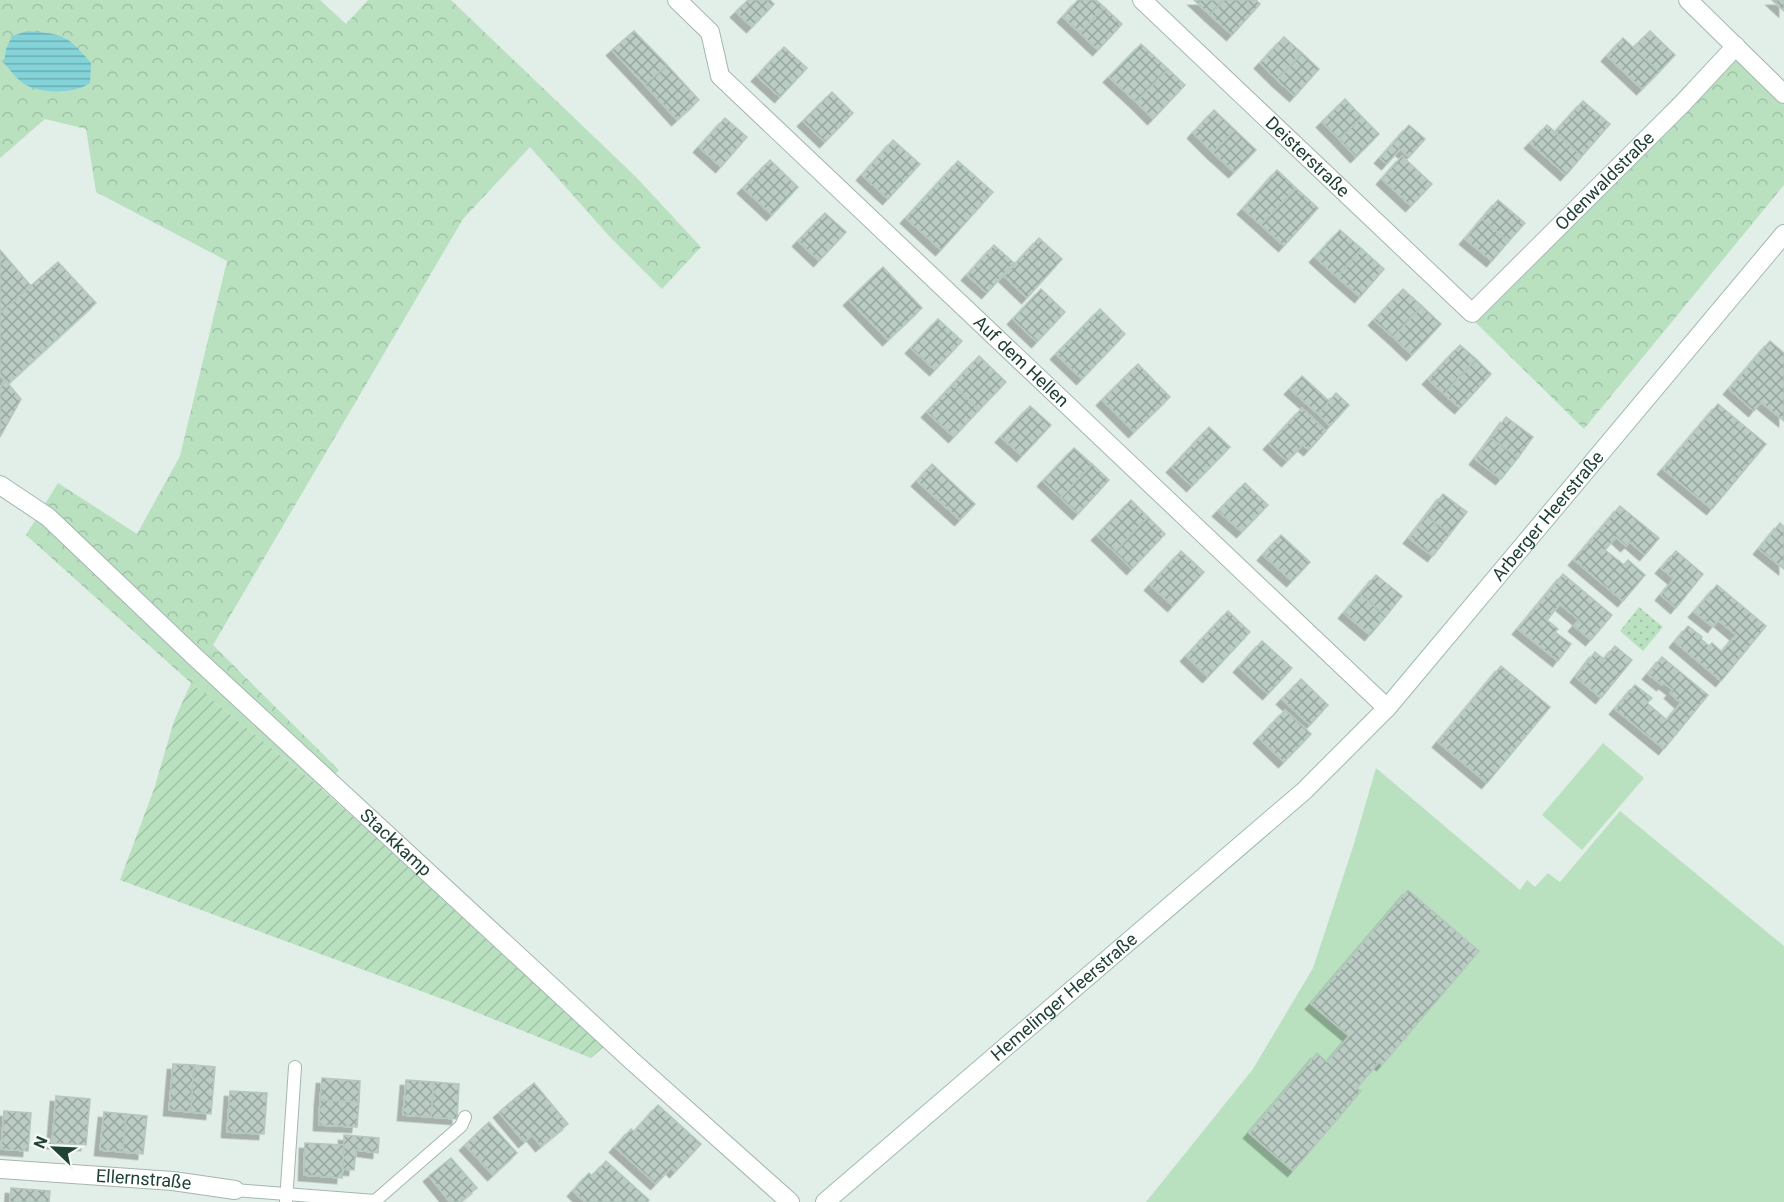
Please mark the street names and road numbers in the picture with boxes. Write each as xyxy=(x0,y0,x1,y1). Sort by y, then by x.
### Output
street label: Deisterstraße xyxy=(1262,112,1354,201)
street label: Odenwaldstraße xyxy=(1551,127,1658,234)
street label: Auf dem Hellen xyxy=(970,311,1073,411)
street label: Arberger Heerstraße xyxy=(1487,447,1608,585)
street label: Stackkamp xyxy=(356,804,436,880)
street label: Hemelinger Heerstraße xyxy=(986,928,1141,1065)
street label: Ellernstraße xyxy=(95,1165,193,1194)

